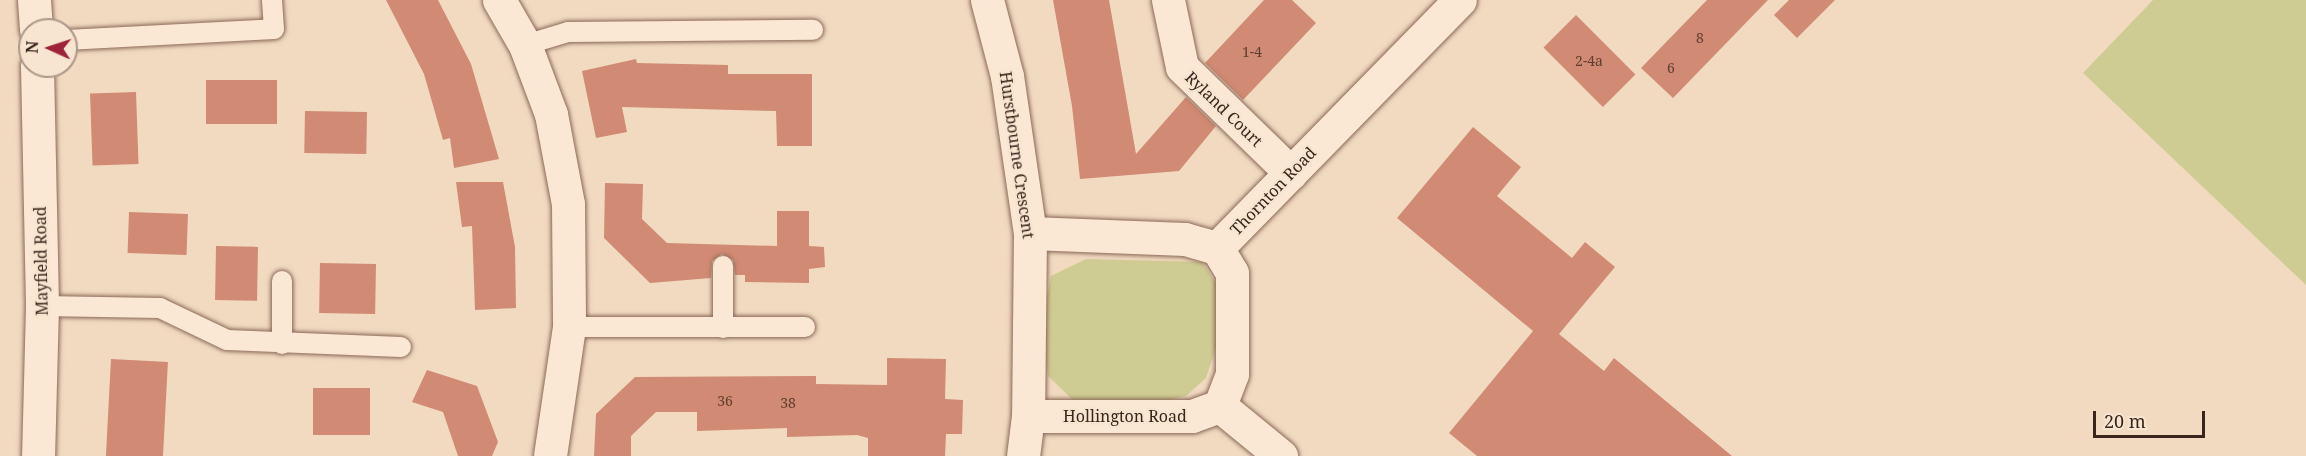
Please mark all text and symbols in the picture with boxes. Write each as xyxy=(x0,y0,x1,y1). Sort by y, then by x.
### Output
north arrow xyxy=(18,18,78,78)
house number: 8 xyxy=(1696,30,1704,46)
text: N xyxy=(21,40,43,54)
house number: 1-4 xyxy=(1242,44,1262,60)
house number: 2-4a xyxy=(1575,53,1603,69)
house number: 6 xyxy=(1667,60,1675,76)
street label: Ryland Court xyxy=(1181,67,1267,151)
street label: Hurstbourne Crescent xyxy=(996,70,1038,240)
street label: Thornton Road xyxy=(1226,143,1320,239)
street label: Mayfield Road xyxy=(30,206,52,316)
house number: 36 xyxy=(717,393,733,409)
house number: 38 xyxy=(780,395,796,411)
scale bar xyxy=(2096,399,2208,437)
street label: Hollington Road xyxy=(1063,406,1187,426)
text: 20 m xyxy=(2104,409,2146,433)

